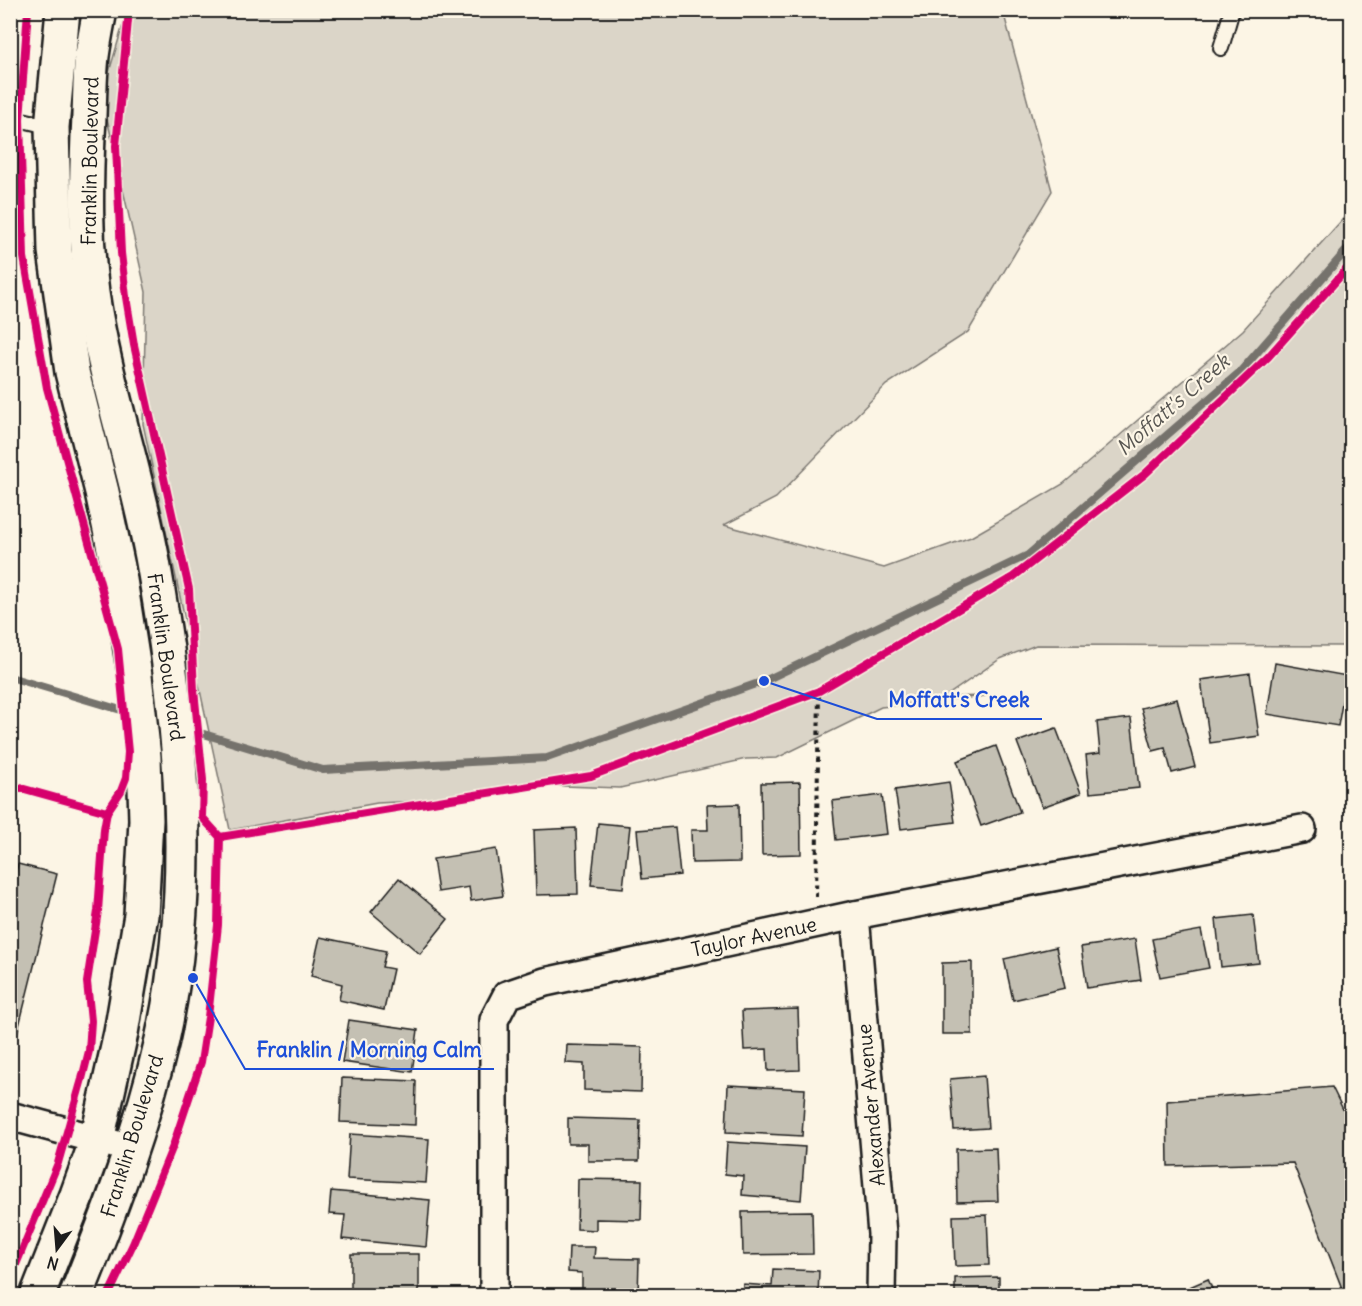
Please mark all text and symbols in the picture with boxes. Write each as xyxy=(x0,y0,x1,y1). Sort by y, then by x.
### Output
street label: Franklin Boulevard xyxy=(76,76,103,246)
water label: Moffatt's Creek xyxy=(1110,347,1236,461)
street label: Franklin Boulevard xyxy=(142,572,191,743)
callout: Moffatt's Creek xyxy=(877,680,1042,719)
text: Moffatt's Creek xyxy=(888,686,1030,713)
street label: Taylor Avenue xyxy=(689,911,819,962)
street label: Alexander Avenue xyxy=(851,1023,890,1187)
callout: Franklin / Morning Calm xyxy=(245,1030,494,1069)
text: Franklin / Morning Calm xyxy=(256,1036,482,1063)
street label: Franklin Boulevard xyxy=(95,1051,168,1220)
north arrow xyxy=(27,1219,87,1279)
text: N xyxy=(45,1252,61,1275)

